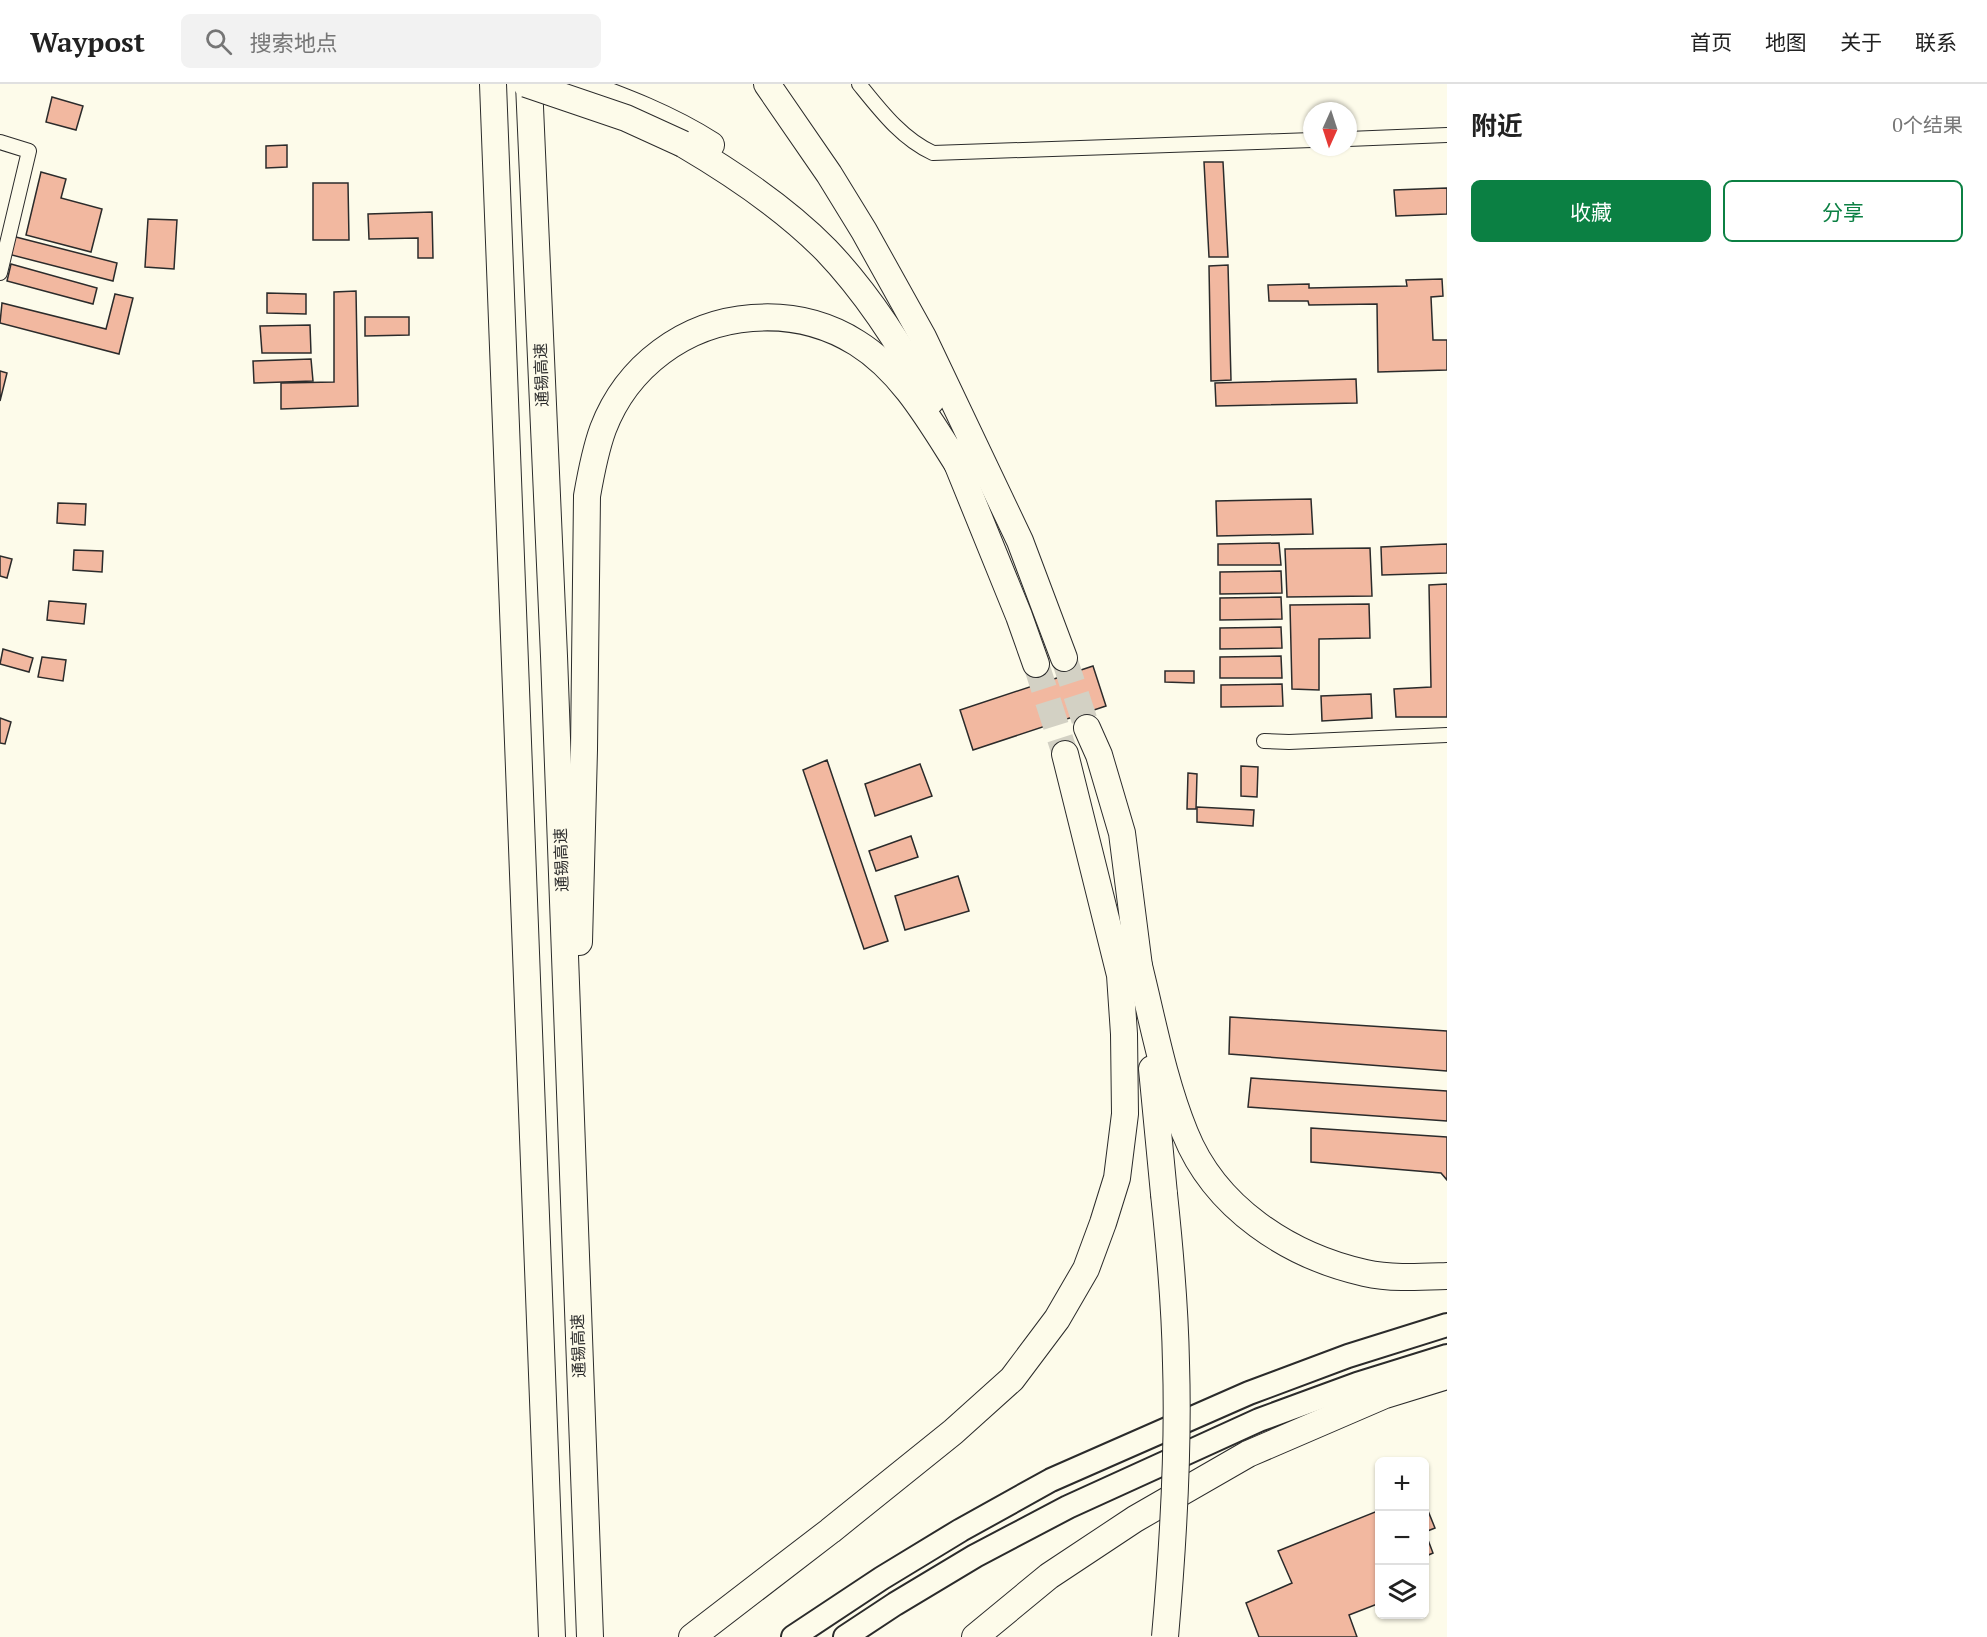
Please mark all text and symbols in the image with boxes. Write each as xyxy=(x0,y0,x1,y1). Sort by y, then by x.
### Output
search box xyxy=(181,14,601,68)
text: Waypost xyxy=(30,23,145,60)
icon: search xyxy=(202,25,235,58)
text: 搜索地点 xyxy=(250,28,338,57)
text: 首页 xyxy=(1690,28,1732,56)
text: 地图 xyxy=(1765,28,1807,56)
text: 关于 xyxy=(1840,28,1882,56)
text: 联系 xyxy=(1915,28,1957,56)
north arrow xyxy=(1303,102,1357,156)
text: 附近 xyxy=(1471,108,1523,142)
text: 0个结果 xyxy=(1892,111,1963,138)
button: 收藏 xyxy=(1471,180,1711,242)
button: 分享 xyxy=(1723,180,1963,242)
street label: 通锡高速 xyxy=(529,343,553,407)
street label: 通锡高速 xyxy=(549,828,573,892)
street label: 通锡高速 xyxy=(566,1314,590,1378)
map controls xyxy=(1375,1457,1429,1619)
button: + xyxy=(1375,1457,1429,1511)
button: − xyxy=(1375,1511,1429,1565)
button: layers xyxy=(1375,1565,1429,1619)

